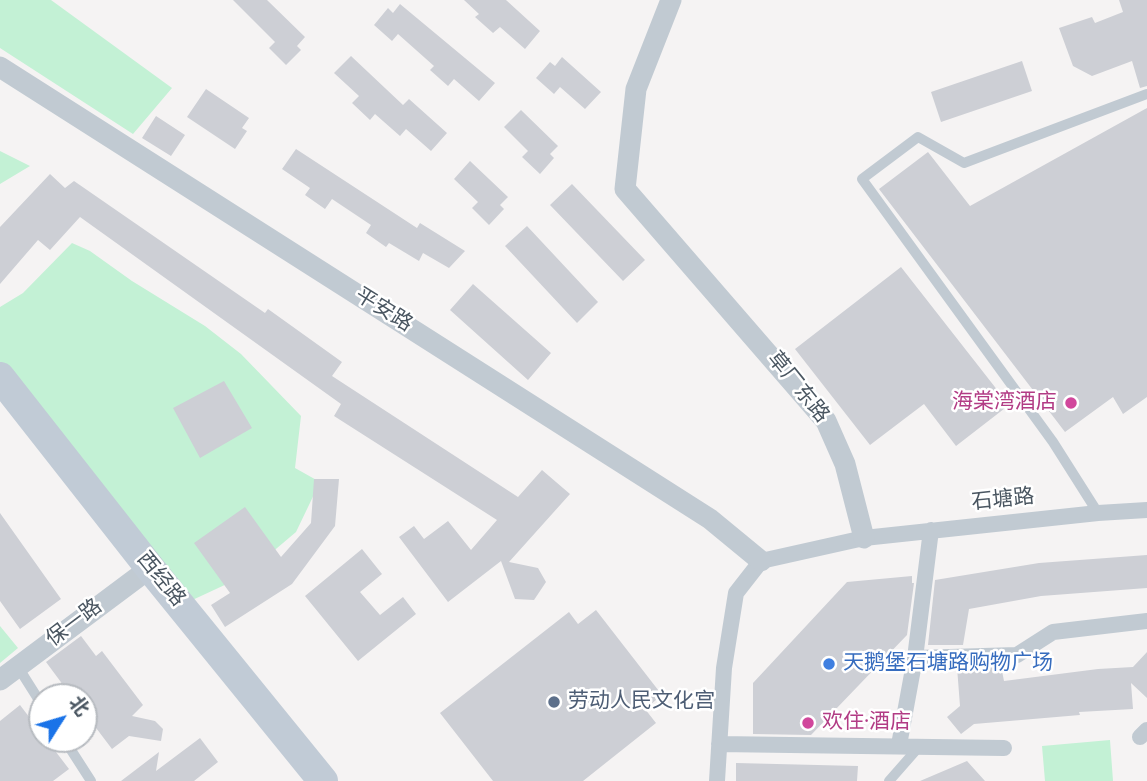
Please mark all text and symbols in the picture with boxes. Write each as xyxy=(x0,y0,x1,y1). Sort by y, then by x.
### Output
street label: 平安路 xyxy=(350,284,416,338)
street label: 草厂东路 xyxy=(761,347,833,429)
place label: 海棠湾酒店 xyxy=(952,390,1057,416)
marker: 海棠湾酒店 xyxy=(1063,395,1079,411)
street label: 石塘路 xyxy=(970,485,1036,517)
street label: 西经路 xyxy=(130,548,190,612)
street label: 保一路 xyxy=(42,595,108,653)
place label: 天鹅堡石塘路购物广场 xyxy=(843,651,1053,677)
marker: 天鹅堡石塘路购物广场 xyxy=(821,656,837,672)
north arrow xyxy=(28,683,98,753)
place label: 劳动人民文化宫 xyxy=(568,689,715,715)
text: 北 xyxy=(62,691,95,722)
marker: 劳动人民文化宫 xyxy=(546,694,562,710)
place label: 欢住·酒店 xyxy=(822,710,911,736)
marker: 欢住·酒店 xyxy=(800,715,816,731)

